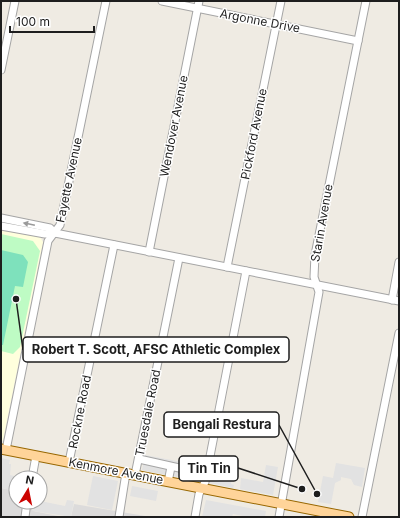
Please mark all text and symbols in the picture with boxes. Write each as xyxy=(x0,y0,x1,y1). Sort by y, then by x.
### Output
street label: Argonne Drive xyxy=(219,5,302,36)
scale bar xyxy=(10,8,94,34)
text: 100 m xyxy=(16,14,50,29)
street label: Wendover Avenue xyxy=(156,74,191,178)
street label: Pickford Avenue xyxy=(237,87,270,181)
street label: Fayette Avenue xyxy=(52,136,85,224)
street label: Starin Avenue xyxy=(307,183,336,263)
one-way arrow xyxy=(23,220,35,226)
callout: Robert T. Scott, AFSC Athletic Complex xyxy=(23,337,289,362)
text: Robert T. Scott, AFSC Athletic Complex xyxy=(32,341,281,357)
street label: Truesdale Road xyxy=(132,368,163,458)
street label: Rockne Road xyxy=(65,374,94,450)
callout: Bengali Restura xyxy=(164,412,279,437)
text: Bengali Restura xyxy=(172,416,272,432)
street label: Kenmore Avenue xyxy=(67,454,165,487)
callout: Tin Tin xyxy=(179,456,238,481)
text: Tin Tin xyxy=(187,460,231,476)
north arrow xyxy=(8,470,48,510)
text: N xyxy=(24,473,35,488)

